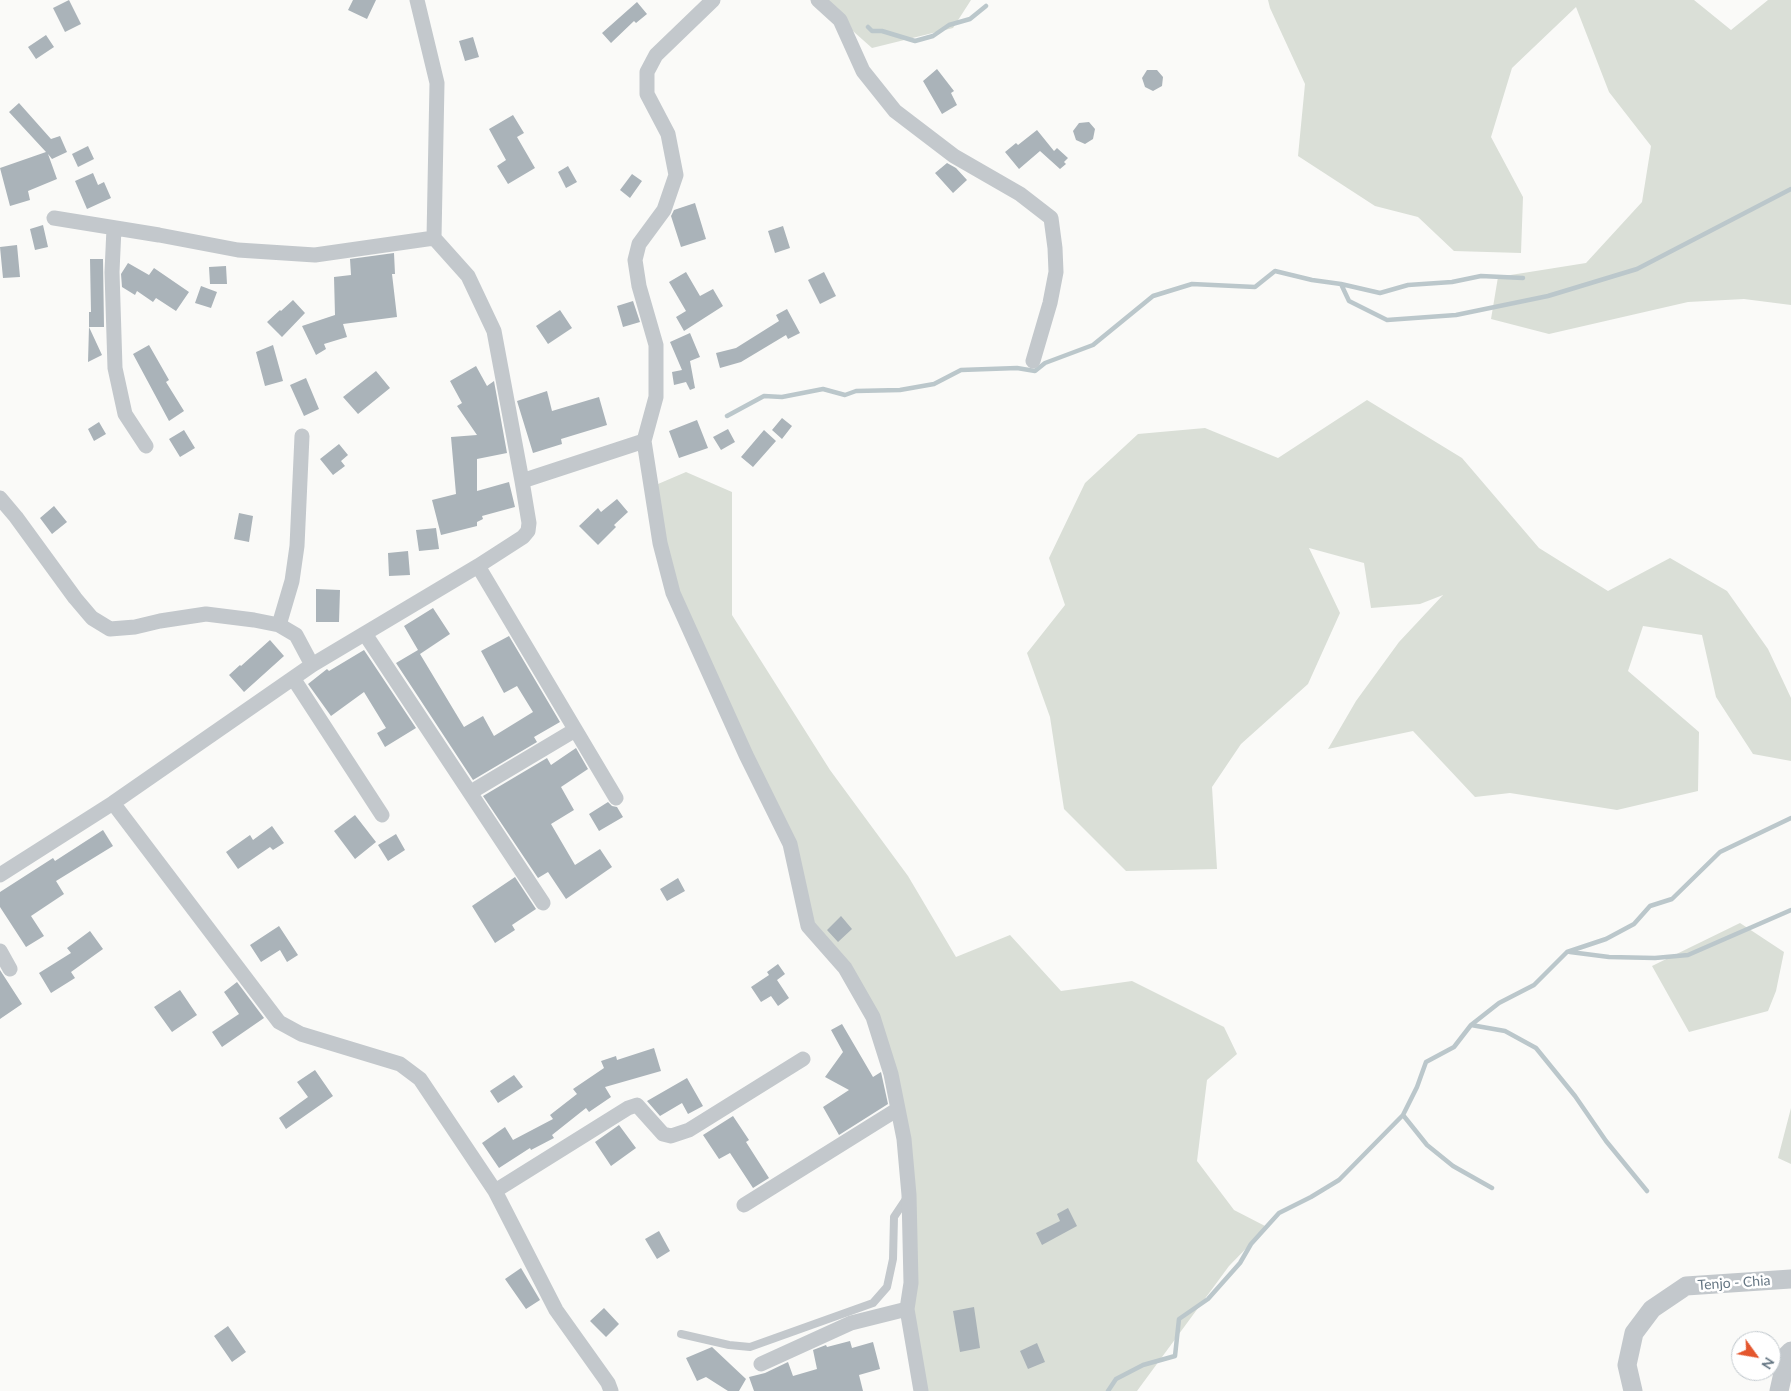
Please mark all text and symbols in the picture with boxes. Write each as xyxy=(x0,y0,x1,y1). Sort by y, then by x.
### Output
street label: Tenjo - Chia xyxy=(1697,1272,1771,1294)
north arrow xyxy=(1731,1331,1781,1381)
text: N xyxy=(1758,1355,1778,1373)

